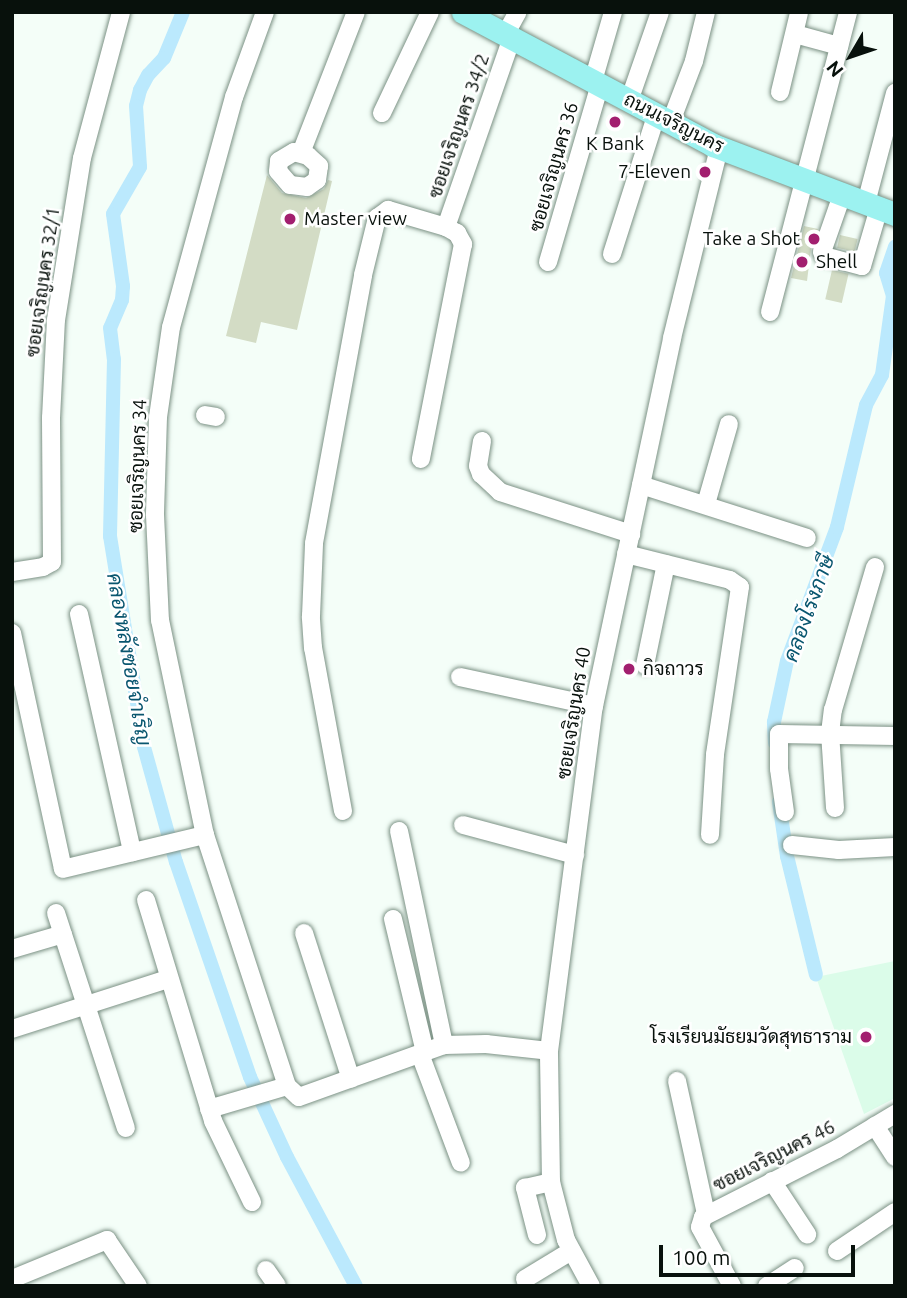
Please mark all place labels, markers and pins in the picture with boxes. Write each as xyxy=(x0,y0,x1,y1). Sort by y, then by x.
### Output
marker: K Bank xyxy=(607,114,623,130)
place label: K Bank xyxy=(586,133,644,155)
place label: 7-Eleven xyxy=(618,161,691,183)
marker: 7-Eleven xyxy=(697,164,713,180)
place label: Master view xyxy=(304,208,407,230)
marker: Master view xyxy=(282,211,298,227)
place label: Take a Shot xyxy=(703,228,800,250)
marker: Take a Shot xyxy=(806,231,822,247)
place label: Shell xyxy=(816,251,857,273)
marker: Shell xyxy=(794,254,810,270)
place label: กิจถาวร xyxy=(643,658,704,680)
marker: กิจถาวร xyxy=(621,661,637,677)
place label: โรงเรียนมัธยมวัดสุทธาราม xyxy=(650,1026,852,1048)
marker: โรงเรียนมัธยมวัดสุทธาราม xyxy=(858,1029,874,1045)

